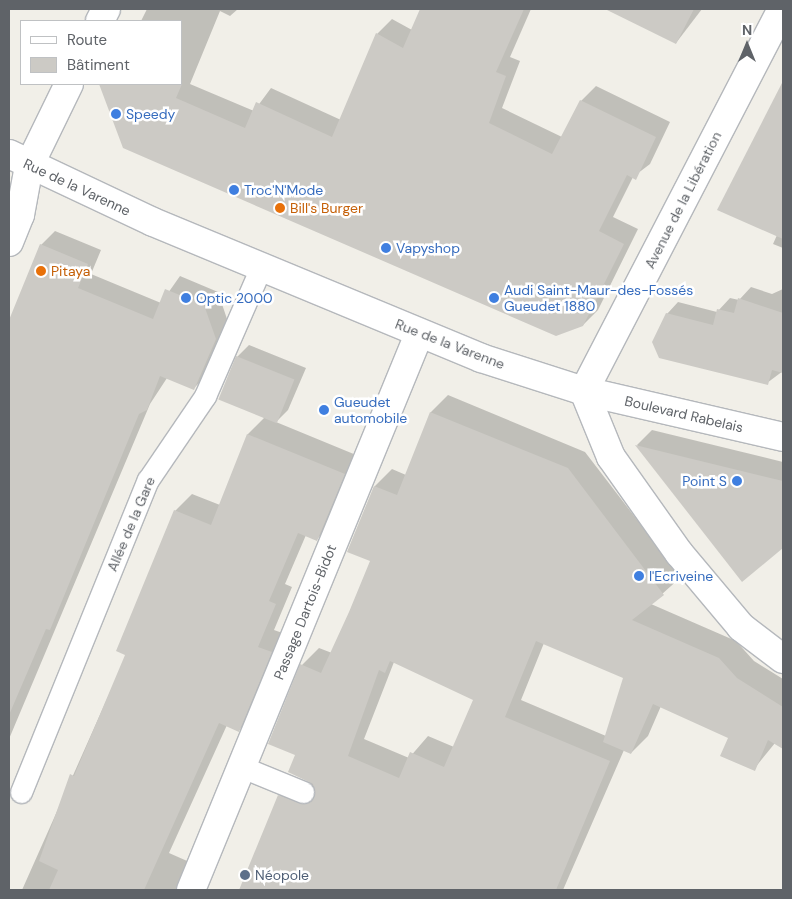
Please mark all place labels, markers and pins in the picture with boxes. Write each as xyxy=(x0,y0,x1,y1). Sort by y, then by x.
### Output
place label: Speedy xyxy=(126,106,175,122)
marker: Speedy xyxy=(110,108,122,120)
place label: Troc'N'Mode xyxy=(244,182,323,198)
marker: Troc'N'Mode xyxy=(228,184,240,196)
place label: Bill's Burger xyxy=(290,200,363,216)
marker: Bill's Burger xyxy=(274,202,286,214)
place label: Vapyshop xyxy=(396,240,460,256)
marker: Vapyshop xyxy=(380,242,392,254)
place label: Pitaya xyxy=(51,263,90,279)
marker: Pitaya xyxy=(35,265,47,277)
place label: Audi Saint-Maur-des-Fossés Gueudet 1880 xyxy=(504,282,693,314)
place label: Optic 2000 xyxy=(196,290,273,306)
marker: Optic 2000 xyxy=(180,292,192,304)
marker: Audi Saint-Maur-des-Fossés Gueudet 1880 xyxy=(488,292,500,304)
place label: Gueudet automobile xyxy=(334,394,407,427)
marker: Gueudet automobile xyxy=(318,404,330,416)
place label: Point S xyxy=(682,473,727,489)
marker: Point S xyxy=(731,475,743,487)
place label: l'Ecriveine xyxy=(649,568,713,584)
marker: l'Ecriveine xyxy=(633,570,645,582)
place label: Néopole xyxy=(255,867,309,883)
marker: Néopole xyxy=(239,869,251,881)

